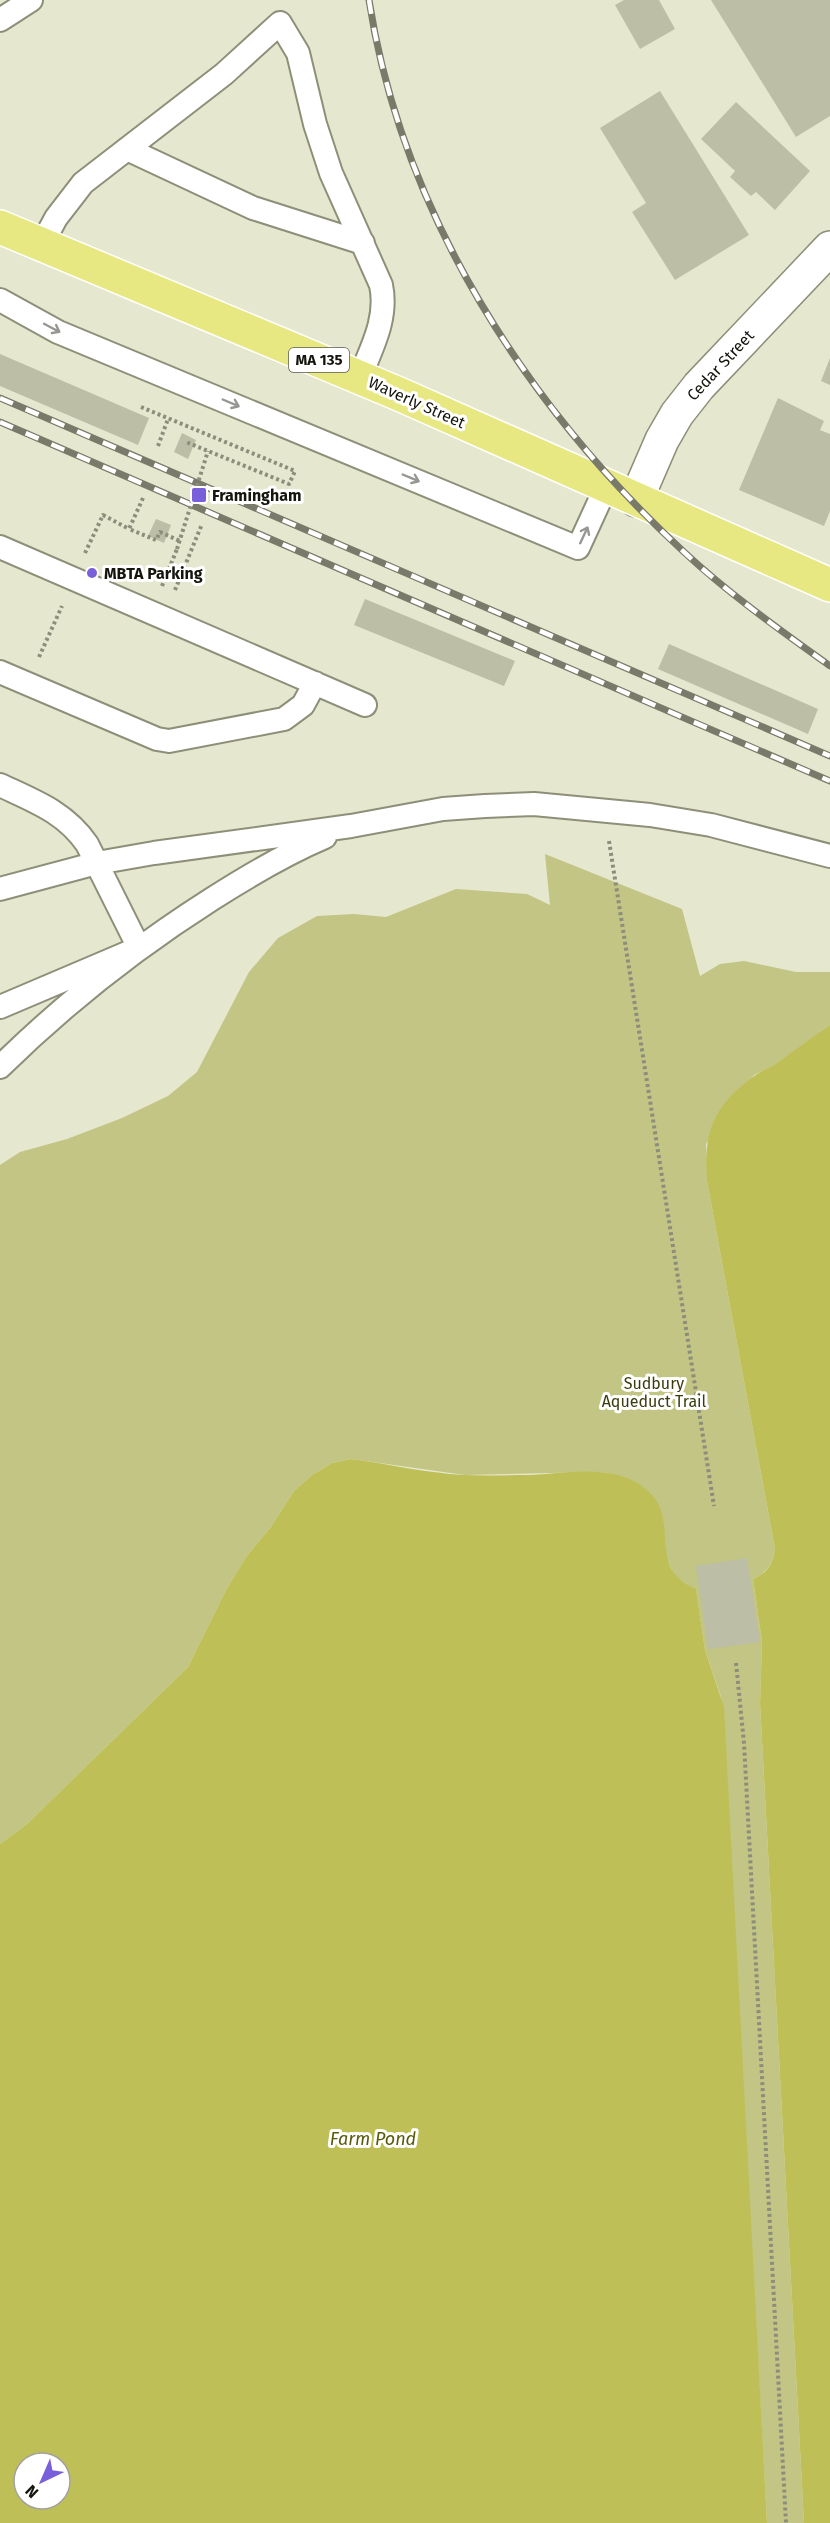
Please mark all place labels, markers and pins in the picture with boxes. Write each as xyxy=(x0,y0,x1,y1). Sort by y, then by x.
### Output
marker: Framingham xyxy=(190,486,208,504)
place label: Framingham xyxy=(212,486,301,505)
place label: MBTA Parking xyxy=(104,564,203,583)
marker: MBTA Parking xyxy=(85,566,99,580)

